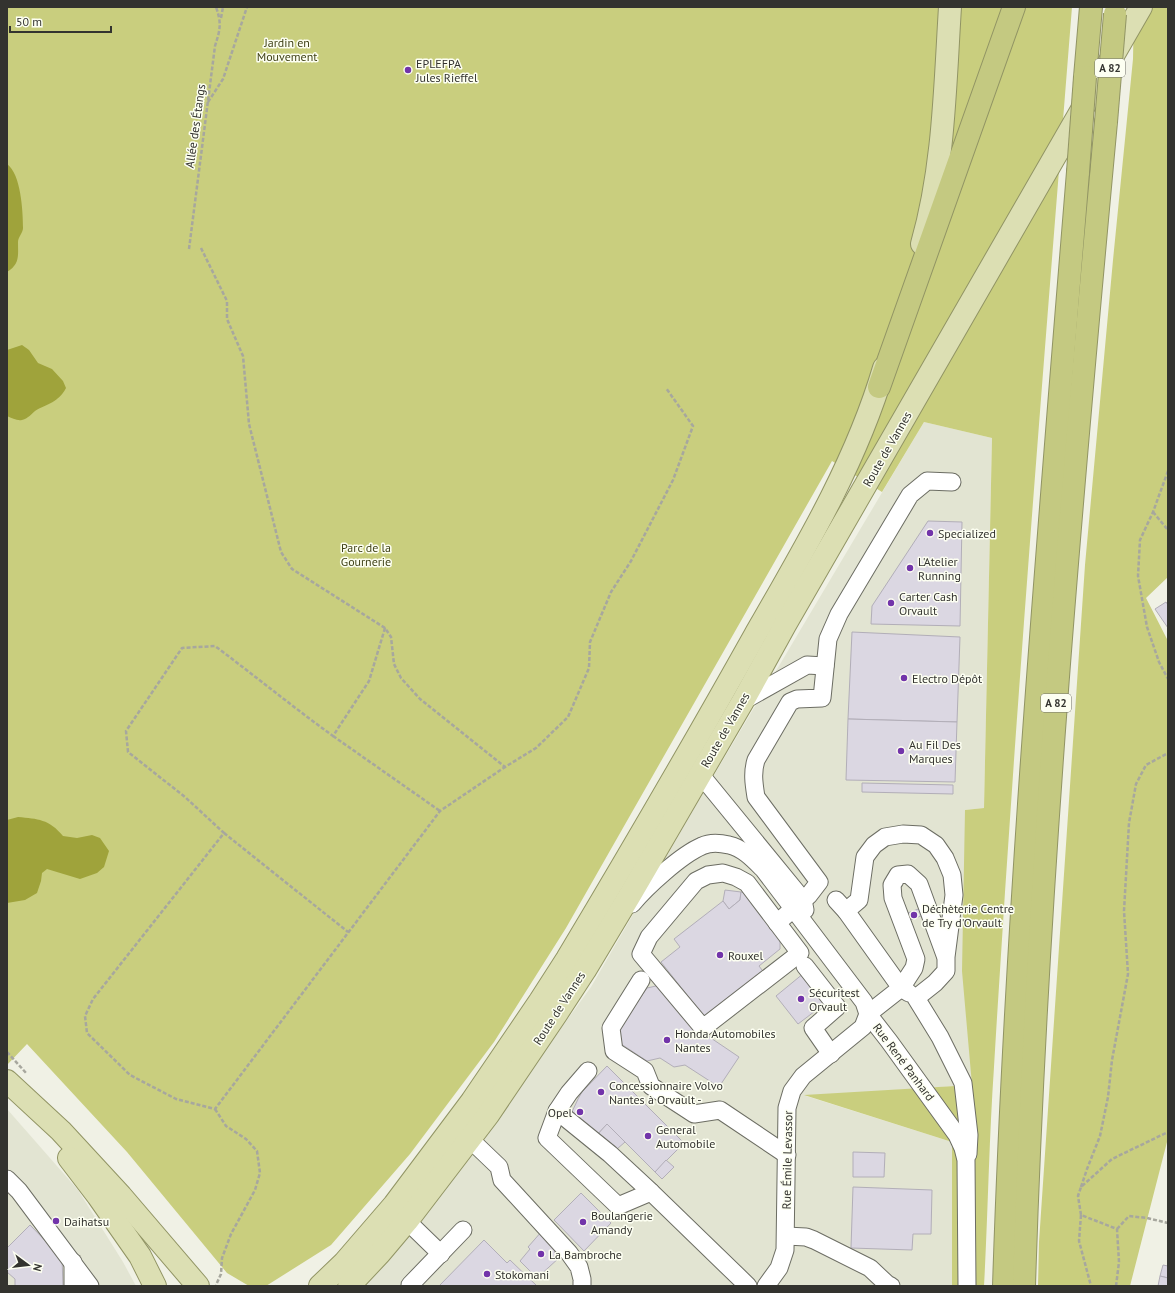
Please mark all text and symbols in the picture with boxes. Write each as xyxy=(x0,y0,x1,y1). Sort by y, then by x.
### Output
scale bar xyxy=(10,8,111,34)
text: 50 m xyxy=(16,14,42,29)
park label: Jardin en Mouvement xyxy=(257,35,317,64)
place label: EPLEFPA Jules Rieffel xyxy=(415,56,478,85)
road number: A 82 xyxy=(1095,59,1125,77)
marker: EPLEFPA Jules Rieffel xyxy=(403,65,413,75)
street label: Allée des Étangs xyxy=(182,83,208,169)
street label: Route de Vannes xyxy=(859,409,915,489)
place label: Specialized xyxy=(938,526,996,541)
marker: Specialized xyxy=(925,528,935,538)
park label: Parc de la Gournerie xyxy=(341,540,391,569)
place label: L'Atelier Running xyxy=(918,554,961,583)
marker: L'Atelier Running xyxy=(905,563,915,573)
place label: Carter Cash Orvault xyxy=(899,589,958,618)
marker: Carter Cash Orvault xyxy=(886,598,896,608)
place label: Electro Dépôt xyxy=(912,671,982,686)
marker: Electro Dépôt xyxy=(899,673,909,683)
street label: Route de Vannes xyxy=(697,690,753,770)
road number: A 82 xyxy=(1041,694,1071,712)
place label: Au Fil Des Marques xyxy=(909,737,961,766)
marker: Au Fil Des Marques xyxy=(896,746,906,756)
place label: Déchèterie Centre de Try d'Orvault xyxy=(922,901,1014,930)
marker: Déchèterie Centre de Try d'Orvault xyxy=(909,910,919,920)
place label: Rouxel xyxy=(728,948,763,963)
marker: Rouxel xyxy=(715,950,725,960)
street label: Route de Vannes xyxy=(530,968,588,1048)
place label: Sécuritest Orvault xyxy=(809,985,860,1014)
marker: Sécuritest Orvault xyxy=(796,994,806,1004)
street label: Rue René Panhard xyxy=(870,1020,938,1104)
place label: Honda Automobiles Nantes xyxy=(675,1026,776,1055)
marker: Honda Automobiles Nantes xyxy=(662,1035,672,1045)
place label: Concessionnaire Volvo Nantes à Orvault - xyxy=(609,1078,723,1107)
marker: Concessionnaire Volvo Nantes à Orvault - xyxy=(596,1087,606,1097)
place label: Opel xyxy=(548,1105,572,1120)
marker: Opel xyxy=(575,1107,585,1117)
street label: Rue Émile Levassor xyxy=(779,1111,795,1209)
place label: General Automobile xyxy=(656,1122,715,1151)
marker: General Automobile xyxy=(643,1131,653,1141)
place label: Boulangerie Amandy xyxy=(591,1208,653,1237)
place label: Daihatsu xyxy=(64,1214,109,1229)
marker: Daihatsu xyxy=(51,1216,61,1226)
marker: Boulangerie Amandy xyxy=(578,1217,588,1227)
north arrow xyxy=(8,1245,48,1285)
place label: La Bambroche xyxy=(549,1247,622,1262)
marker: La Bambroche xyxy=(536,1249,546,1259)
text: N xyxy=(30,1262,45,1273)
place label: Stokomani xyxy=(495,1267,549,1282)
marker: Stokomani xyxy=(482,1269,492,1279)

